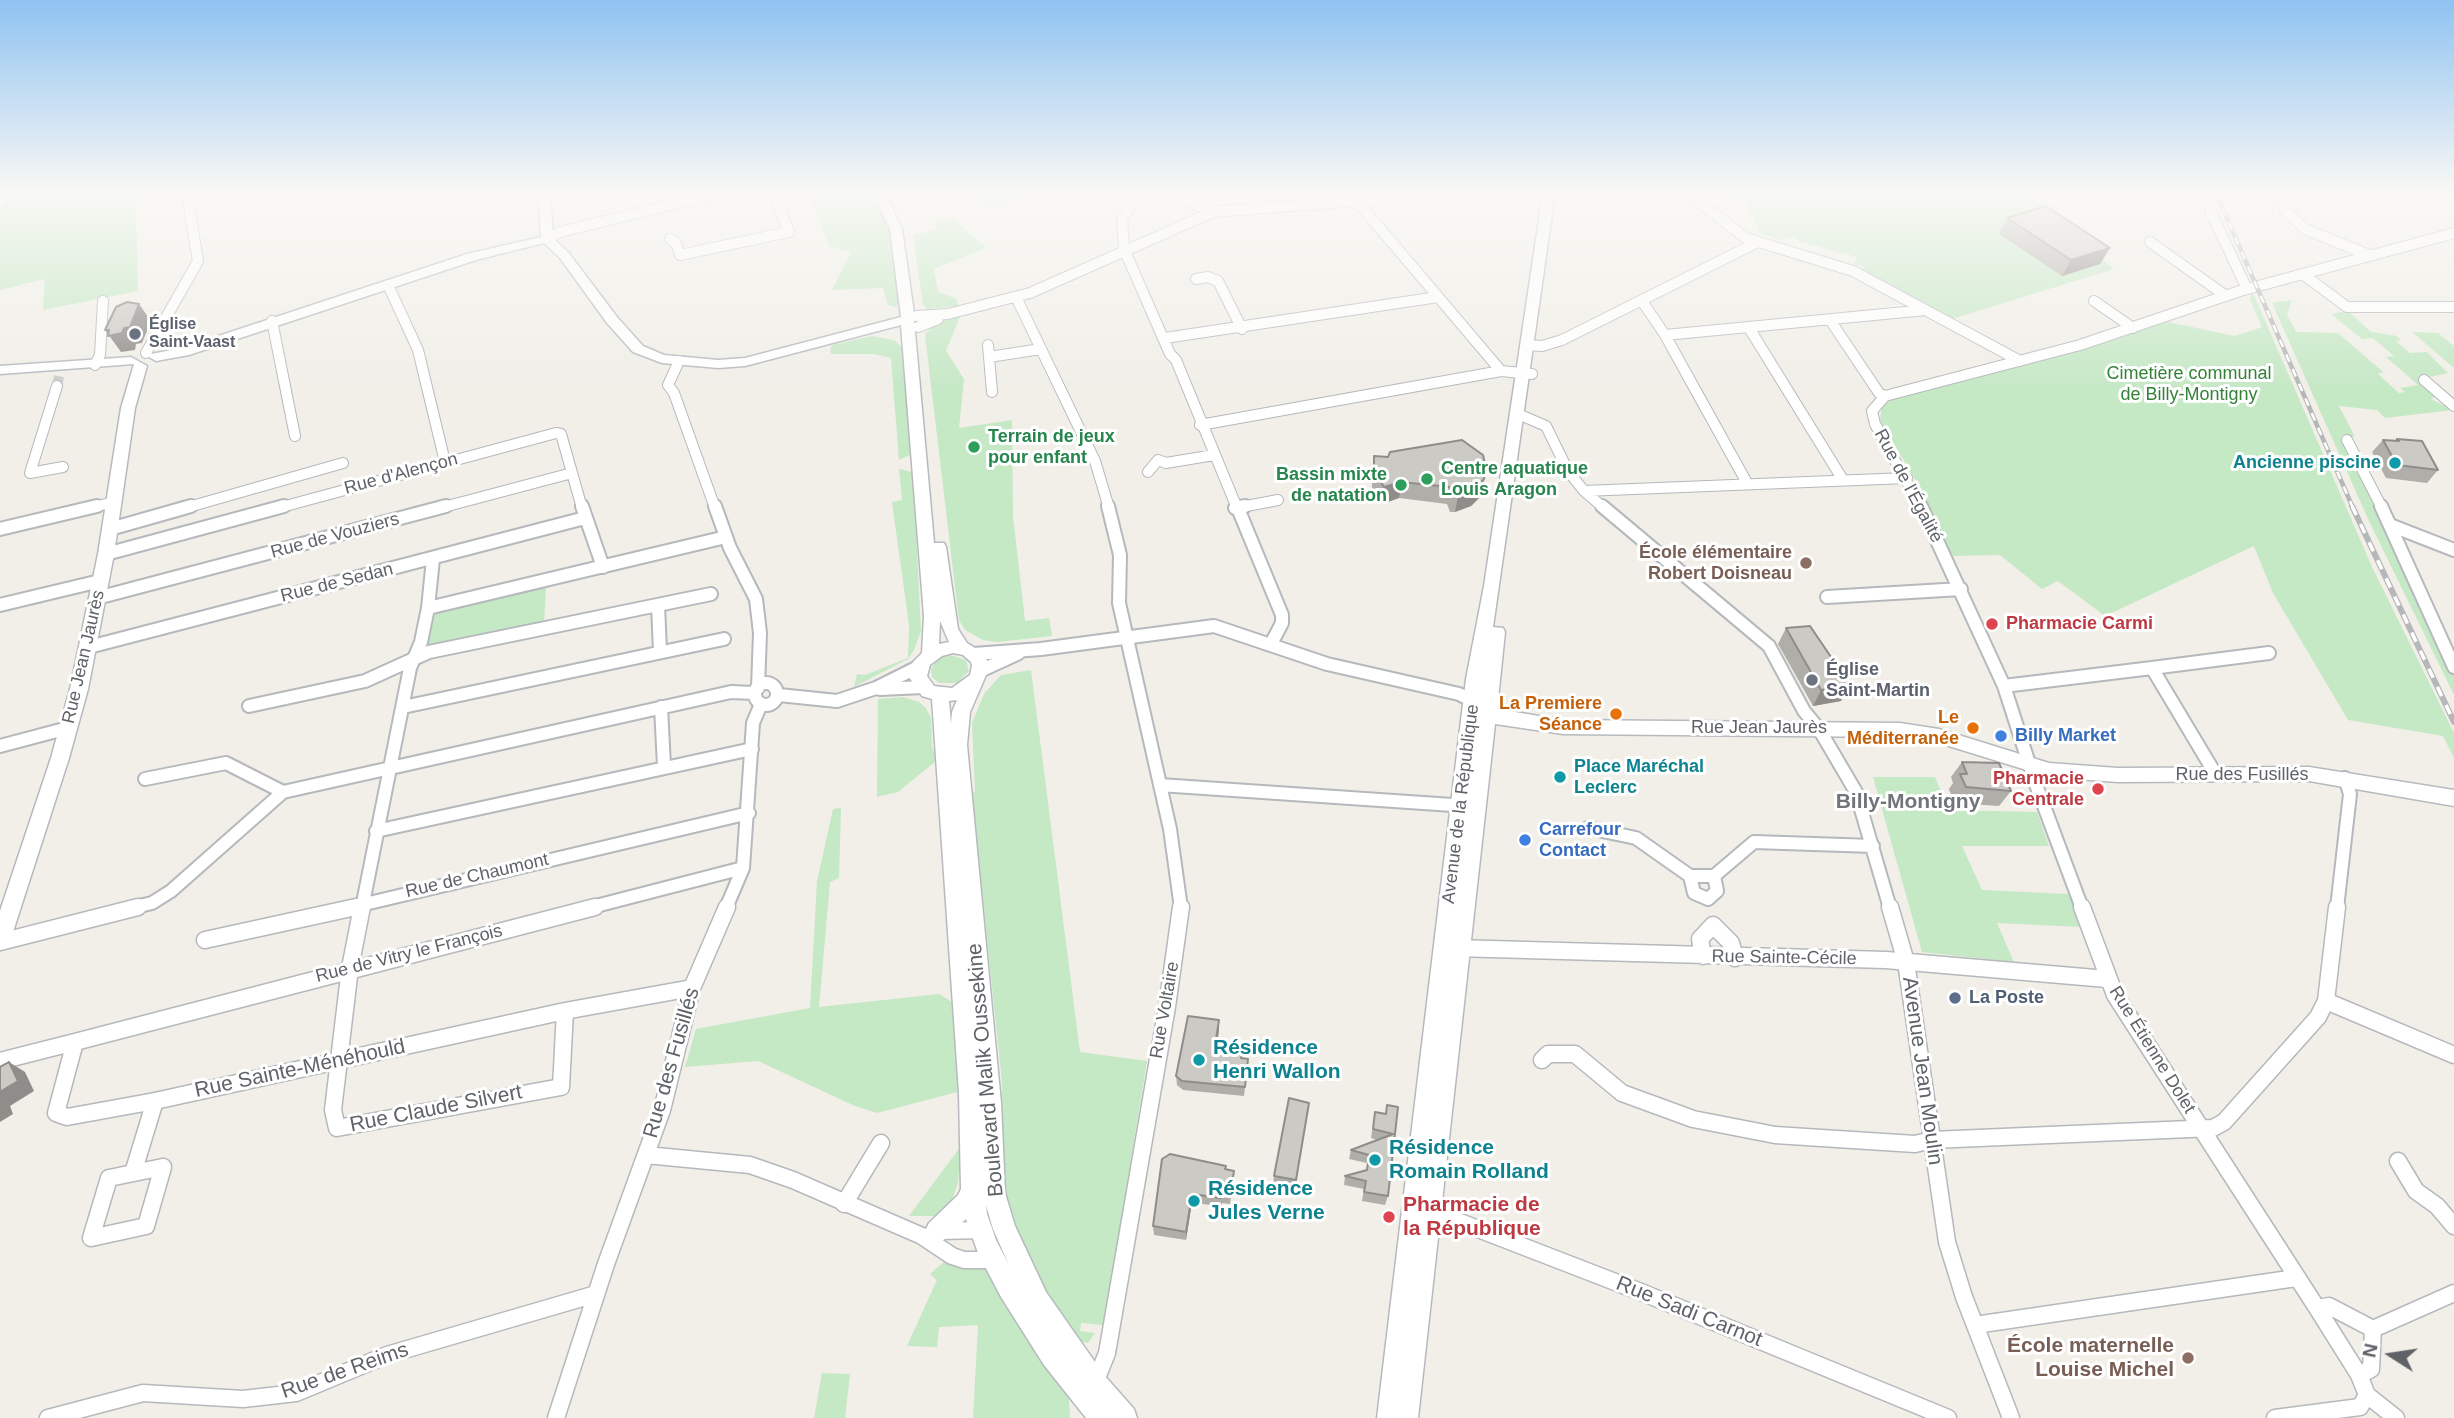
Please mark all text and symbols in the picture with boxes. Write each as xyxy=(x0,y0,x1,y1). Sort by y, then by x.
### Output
place label: Église Saint-Vaast xyxy=(149,315,235,353)
marker: Église Saint-Vaast xyxy=(127,326,143,342)
park label: Cimetière communal de Billy-Montigny xyxy=(2106,363,2272,406)
place label: Terrain de jeux pour enfant xyxy=(988,426,1115,468)
street label: Rue de l'Égalité xyxy=(1869,426,1947,546)
marker: Terrain de jeux pour enfant xyxy=(966,439,982,455)
street label: Rue d'Alençon xyxy=(342,448,460,500)
place label: Ancienne piscine xyxy=(2233,452,2381,474)
marker: Ancienne piscine xyxy=(2387,455,2403,471)
place label: Centre aquatique Louis Aragon xyxy=(1441,458,1588,500)
place label: Bassin mixte de natation xyxy=(1276,464,1387,506)
marker: Centre aquatique Louis Aragon xyxy=(1419,471,1435,487)
marker: Bassin mixte de natation xyxy=(1393,477,1409,493)
street label: Rue de Vouziers xyxy=(268,508,402,564)
place label: École élémentaire Robert Doisneau xyxy=(1639,542,1792,584)
marker: École élémentaire Robert Doisneau xyxy=(1798,555,1814,571)
street label: Rue de Sedan xyxy=(279,559,395,607)
street label: Rue Jean Jaurès xyxy=(58,588,110,726)
place label: Pharmacie Carmi xyxy=(2006,613,2153,635)
marker: Pharmacie Carmi xyxy=(1984,616,2000,632)
place label: Église Saint-Martin xyxy=(1826,659,1930,702)
marker: Église Saint-Martin xyxy=(1804,672,1820,688)
place label: La Premiere Séance xyxy=(1499,693,1602,736)
street label: Avenue de la République xyxy=(1438,703,1484,905)
marker: La Premiere Séance xyxy=(1608,706,1624,722)
place label: Le Méditerranée xyxy=(1847,707,1959,750)
street label: Rue Jean Jaurès xyxy=(1691,717,1827,739)
marker: Le Méditerranée xyxy=(1965,720,1981,736)
place label: Billy Market xyxy=(2015,725,2116,747)
marker: Billy Market xyxy=(1993,728,2009,744)
place label: Place Maréchal Leclerc xyxy=(1574,756,1704,798)
street label: Rue des Fusillés xyxy=(2175,764,2309,786)
place label: Pharmacie Centrale xyxy=(1993,768,2084,810)
marker: Place Maréchal Leclerc xyxy=(1552,769,1568,785)
marker: Pharmacie Centrale xyxy=(2090,781,2106,797)
district label: Billy-Montigny xyxy=(1836,789,1980,815)
place label: Carrefour Contact xyxy=(1539,819,1621,862)
marker: Carrefour Contact xyxy=(1517,832,1533,848)
street label: Rue de Chaumont xyxy=(403,849,551,903)
street label: Rue de Vitry le François xyxy=(313,920,505,988)
street label: Boulevard Malik Oussekine xyxy=(962,942,1010,1198)
street label: Rue Sainte-Cécile xyxy=(1711,946,1857,970)
street label: Rue Voltaire xyxy=(1146,960,1184,1060)
street label: Avenue Jean Moulin xyxy=(1896,975,1948,1167)
street label: Rue Étienne Dolet xyxy=(2104,982,2200,1118)
street label: Rue des Fusillés xyxy=(638,985,706,1141)
place label: La Poste xyxy=(1969,987,2044,1009)
marker: La Poste xyxy=(1947,990,1963,1006)
street label: Rue Sainte-Ménéhould xyxy=(192,1034,408,1104)
place label: Résidence Henri Wallon xyxy=(1213,1035,1341,1085)
marker: Résidence Henri Wallon xyxy=(1191,1052,1207,1068)
street label: Rue Claude Silvert xyxy=(348,1080,524,1138)
place label: Résidence Romain Rolland xyxy=(1389,1135,1549,1185)
marker: Résidence Romain Rolland xyxy=(1367,1152,1383,1168)
place label: Résidence Jules Verne xyxy=(1208,1176,1325,1226)
place label: Pharmacie de la République xyxy=(1403,1192,1541,1242)
marker: Résidence Jules Verne xyxy=(1186,1193,1202,1209)
marker: Pharmacie de la République xyxy=(1381,1209,1397,1225)
street label: Rue Sadi Carnot xyxy=(1612,1271,1766,1353)
north arrow xyxy=(2356,1320,2426,1390)
place label: École maternelle Louise Michel xyxy=(2007,1333,2174,1383)
street label: Rue de Reims xyxy=(278,1337,412,1405)
text: N xyxy=(2358,1342,2382,1359)
marker: École maternelle Louise Michel xyxy=(2180,1350,2196,1366)

